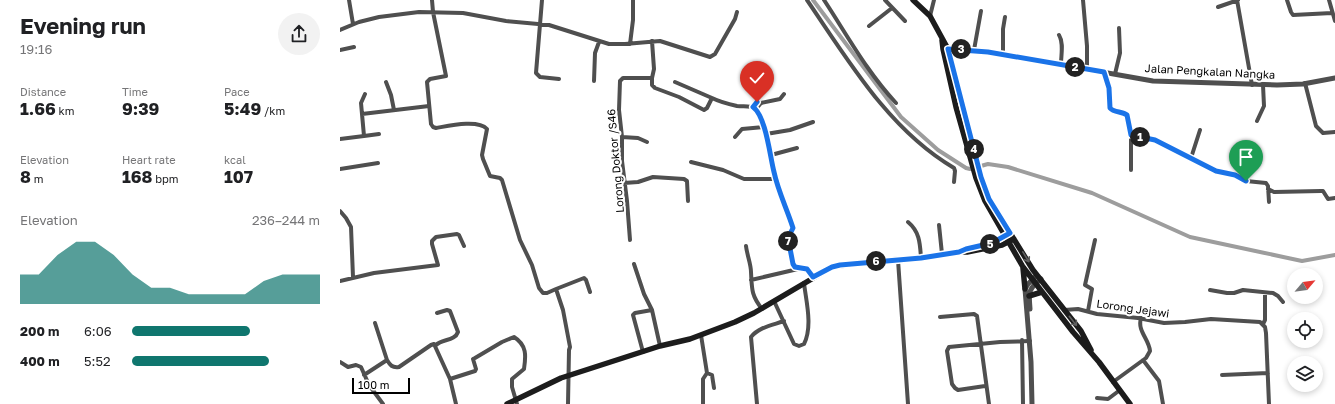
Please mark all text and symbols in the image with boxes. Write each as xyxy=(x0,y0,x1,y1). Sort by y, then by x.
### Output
text: Evening run xyxy=(20,12,146,39)
button: share xyxy=(278,13,320,55)
pin: 3 xyxy=(951,39,971,59)
text: 19:16 xyxy=(20,41,52,57)
text: 3 xyxy=(958,42,964,55)
pin: 2 xyxy=(1065,57,1085,77)
text: 2 xyxy=(1072,60,1078,73)
pin xyxy=(740,61,774,102)
street label: Jalan Pengkalan Nangka xyxy=(1144,61,1276,81)
icon: check xyxy=(746,67,768,89)
text: Distance xyxy=(20,85,66,98)
text: Time xyxy=(122,85,148,98)
text: Pace xyxy=(224,85,250,98)
text: 1.66 xyxy=(20,98,56,119)
text: 9:39 xyxy=(122,98,159,119)
text: 5:49 xyxy=(224,98,261,119)
text: km xyxy=(56,104,75,117)
text: /km xyxy=(261,104,285,117)
street label: Lorong Doktor /S46 xyxy=(604,108,626,214)
pin: 1 xyxy=(1130,127,1150,147)
text: 1 xyxy=(1137,130,1143,143)
pin: 4 xyxy=(964,139,984,159)
pin xyxy=(1229,140,1263,181)
text: 4 xyxy=(971,142,977,155)
icon: arrive xyxy=(1235,146,1257,168)
text: Elevation xyxy=(20,153,69,166)
text: Heart rate xyxy=(122,153,176,166)
text: kcal xyxy=(224,153,246,166)
text: 8 xyxy=(20,166,31,187)
text: 168 xyxy=(122,166,152,187)
text: 107 xyxy=(224,166,253,187)
text: m xyxy=(31,172,43,185)
text: bpm xyxy=(152,172,178,185)
text: Elevation xyxy=(20,212,78,228)
text: 236–244 m xyxy=(252,212,320,228)
pin: 7 xyxy=(778,231,798,251)
text: 7 xyxy=(785,234,791,247)
pin: 5 xyxy=(980,234,1000,254)
text: 5 xyxy=(987,237,993,250)
pin: 6 xyxy=(866,251,886,271)
one-way arrow xyxy=(1022,251,1030,263)
text: 6 xyxy=(873,254,880,267)
north arrow xyxy=(1287,268,1323,304)
map controls xyxy=(1287,268,1323,392)
street label: Lorong Jejawi xyxy=(1096,296,1170,320)
button: locate xyxy=(1287,312,1323,348)
one-way arrow xyxy=(1069,316,1077,327)
text: 200 m xyxy=(20,323,59,339)
text: 6:06 xyxy=(84,323,112,339)
text: 400 m xyxy=(20,353,60,369)
text: 5:52 xyxy=(84,353,111,369)
button: layers xyxy=(1287,356,1323,392)
scale bar xyxy=(352,376,410,395)
text: 100 m xyxy=(358,378,389,391)

